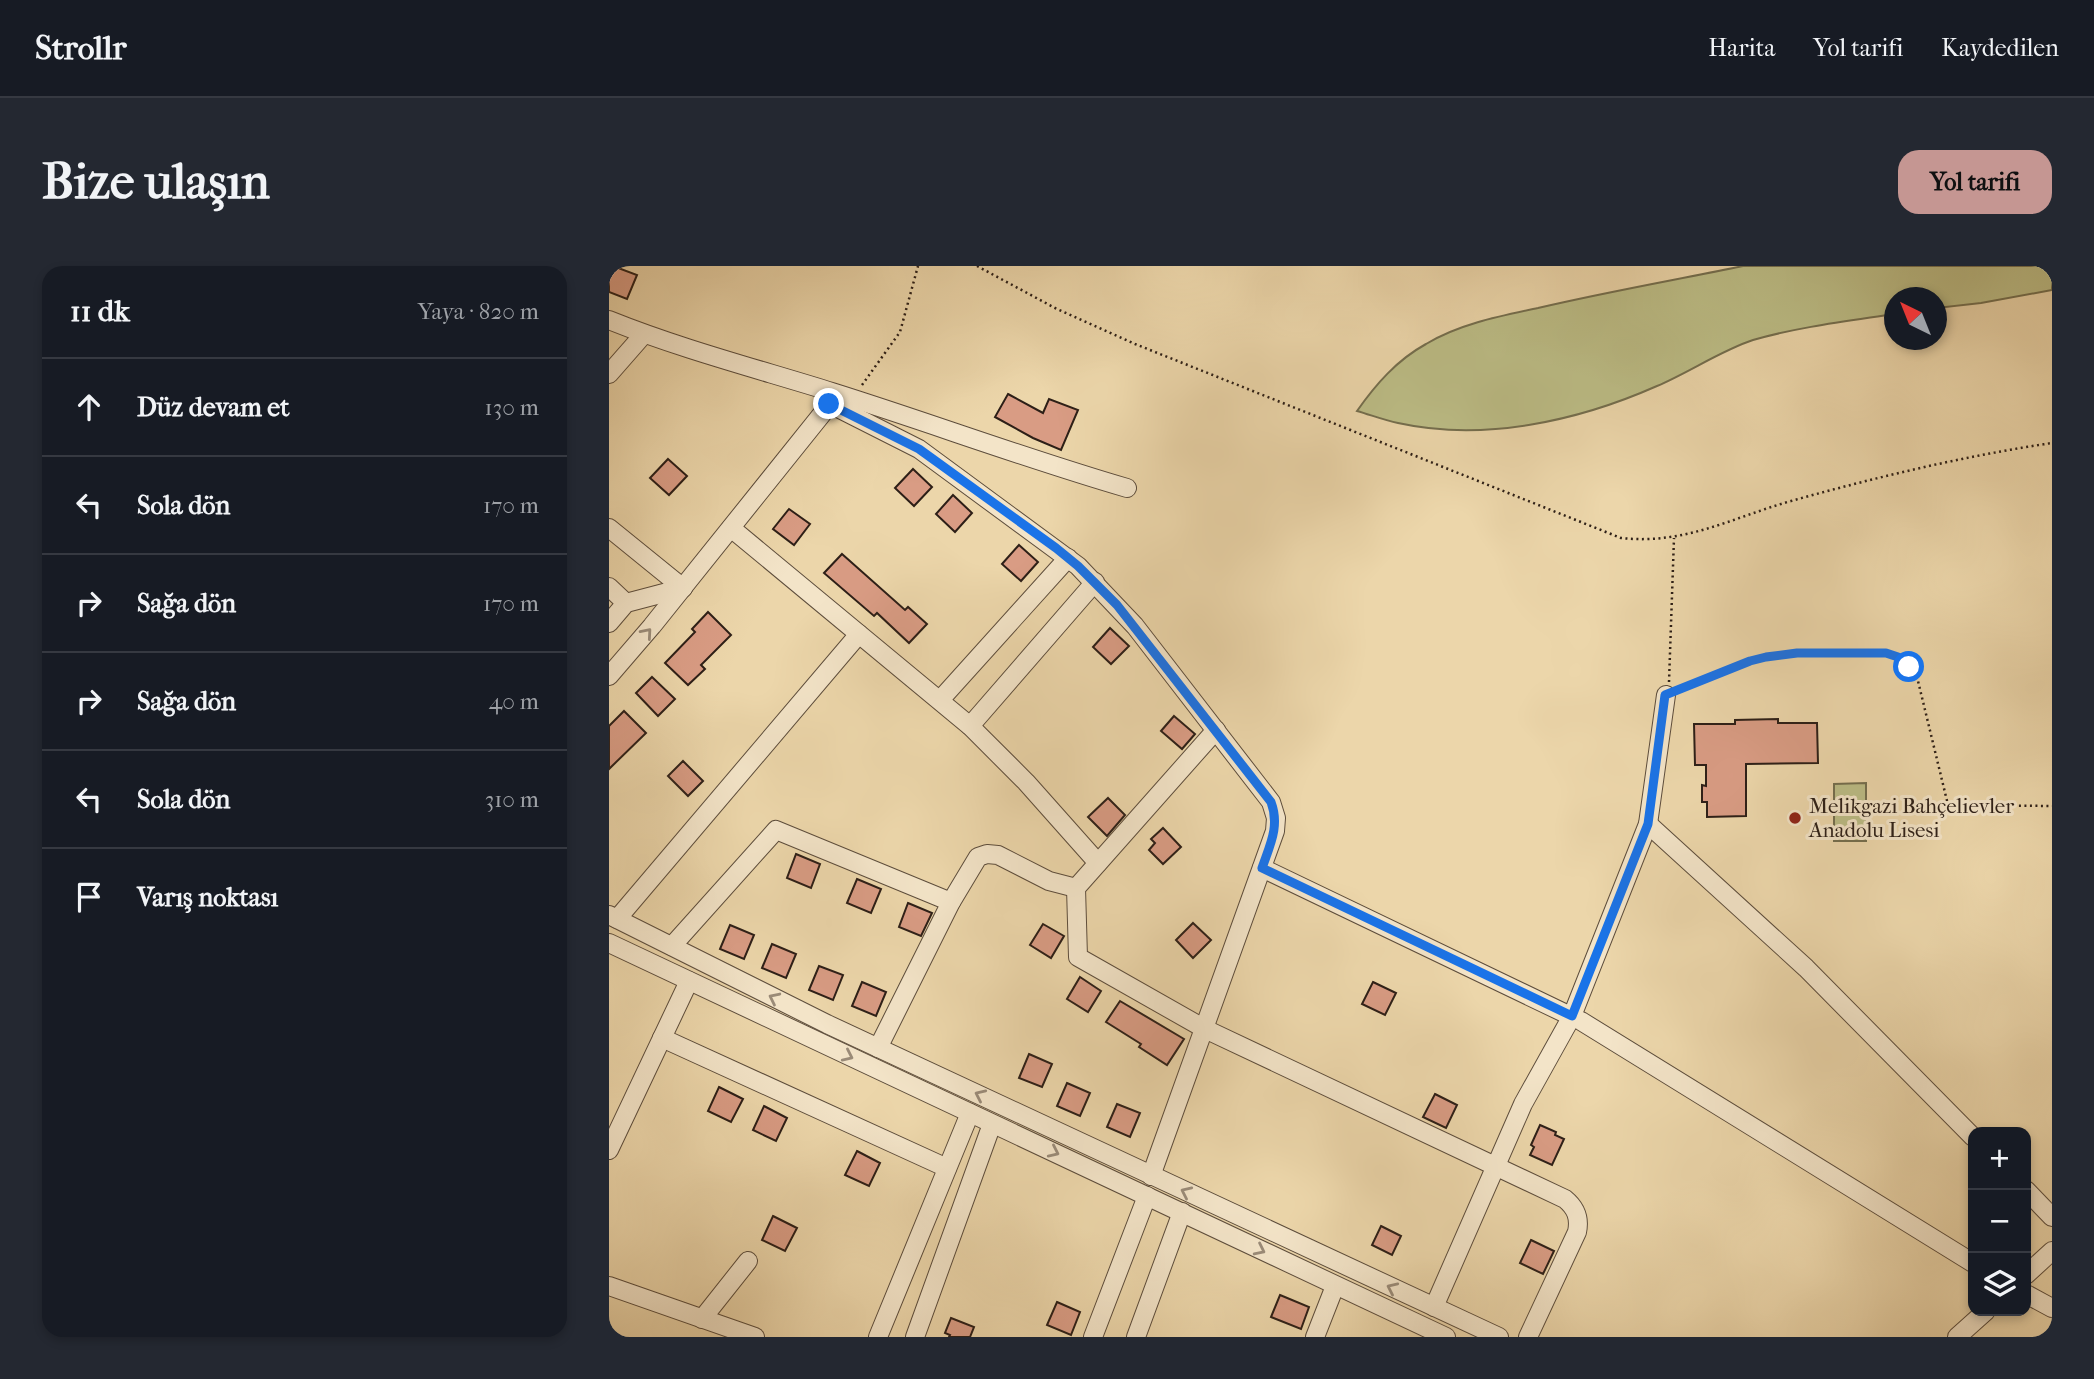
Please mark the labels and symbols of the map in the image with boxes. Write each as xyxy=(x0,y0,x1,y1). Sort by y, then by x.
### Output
north arrow xyxy=(1884,287,1947,350)
route end xyxy=(813,388,844,419)
one-way arrow xyxy=(639,628,651,641)
route start xyxy=(1893,651,1924,682)
place label: Melikgazi Bahçelievler Anadolu Lisesi xyxy=(1808,794,2014,842)
marker: Melikgazi Bahçelievler Anadolu Lisesi xyxy=(1787,810,1803,826)
one-way arrow xyxy=(769,992,781,1006)
one-way arrow xyxy=(841,1048,853,1062)
one-way arrow xyxy=(975,1090,987,1104)
one-way arrow xyxy=(1047,1144,1059,1158)
one-way arrow xyxy=(1181,1186,1193,1200)
one-way arrow xyxy=(1253,1241,1265,1255)
one-way arrow xyxy=(1387,1282,1399,1296)

